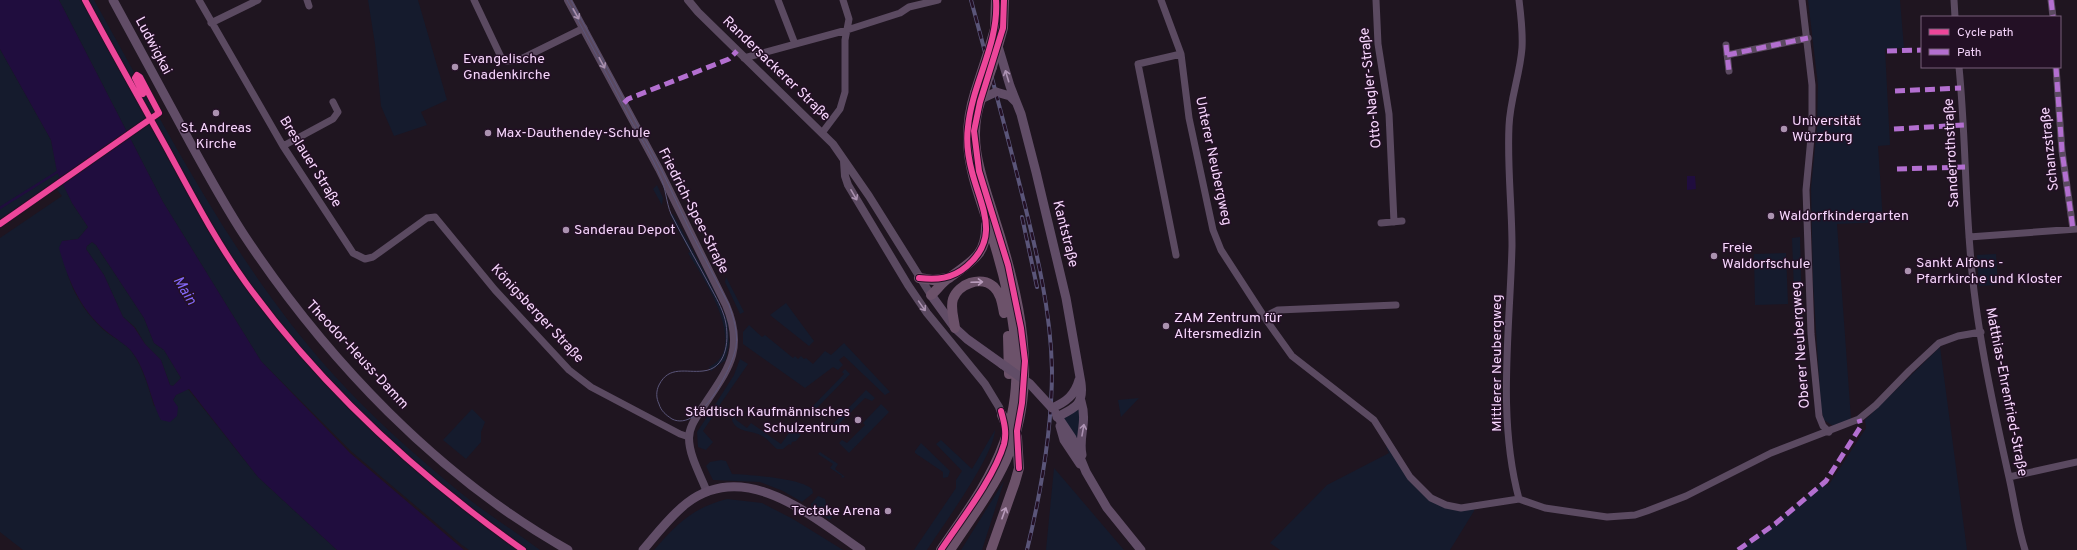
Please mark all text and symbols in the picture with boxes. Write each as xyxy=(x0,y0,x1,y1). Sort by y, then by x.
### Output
one-way arrow xyxy=(573,8,580,20)
street label: Randersackerer Straße xyxy=(718,13,834,125)
street label: Ludwigkai xyxy=(131,14,175,78)
legend xyxy=(1921,16,2061,68)
text: Cycle path xyxy=(1957,25,2014,41)
street label: Otto-Nagler-Straße xyxy=(1356,27,1386,149)
text: Path xyxy=(1957,45,1982,61)
place label: Evangelische Gnadenkirche xyxy=(463,51,550,84)
one-way arrow xyxy=(599,56,606,68)
marker: Evangelische Gnadenkirche xyxy=(450,62,460,72)
one-way arrow xyxy=(1003,69,1010,82)
street label: Unterer Neubergweg xyxy=(1191,95,1235,227)
street label: Sanderrothstraße xyxy=(1941,98,1963,208)
street label: Schanzstraße xyxy=(2037,106,2063,192)
marker: St. Andreas Kirche xyxy=(211,108,221,118)
street label: Breslauer Straße xyxy=(275,113,345,211)
place label: Universität Würzburg xyxy=(1792,113,1861,146)
place label: St. Andreas Kirche xyxy=(180,120,252,153)
marker: Universität Würzburg xyxy=(1779,124,1789,134)
place label: Max-Dauthendey-Schule xyxy=(496,125,650,142)
marker: Max-Dauthendey-Schule xyxy=(483,128,493,138)
street label: Friedrich-Spee-Straße xyxy=(654,145,732,277)
one-way arrow xyxy=(850,189,858,200)
street label: Kantstraße xyxy=(1048,199,1082,269)
place label: Waldorfkindergarten xyxy=(1779,208,1909,225)
marker: Waldorfkindergarten xyxy=(1766,211,1776,221)
place label: Sanderau Depot xyxy=(574,222,675,239)
marker: Sanderau Depot xyxy=(561,225,571,235)
place label: Freie Waldorfschule xyxy=(1722,240,1810,273)
marker: Freie Waldorfschule xyxy=(1709,251,1719,261)
place label: Sankt Alfons - Pfarrkirche und Kloster xyxy=(1916,255,2063,288)
street label: Königsberger Straße xyxy=(487,261,587,367)
marker: Sankt Alfons - Pfarrkirche und Kloster xyxy=(1903,266,1913,276)
water label: Main xyxy=(168,273,200,309)
one-way arrow xyxy=(970,278,983,286)
street label: Oberer Neubergweg xyxy=(1788,281,1814,409)
street label: Mittlerer Neubergweg xyxy=(1489,294,1506,432)
street label: Theodor-Heuss-Damm xyxy=(302,297,412,413)
one-way arrow xyxy=(918,300,926,311)
street label: Matthias-Ehrenfried-Straße xyxy=(1981,306,2031,478)
place label: ZAM Zentrum für Altersmedizin xyxy=(1174,310,1283,343)
marker: ZAM Zentrum für Altersmedizin xyxy=(1161,321,1171,331)
place label: Städtisch Kaufmännisches Schulzentrum xyxy=(685,404,850,437)
marker: Städtisch Kaufmännisches Schulzentrum xyxy=(853,415,863,425)
one-way arrow xyxy=(1080,424,1088,437)
place label: Tectake Arena xyxy=(791,503,880,520)
marker: Tectake Arena xyxy=(883,506,893,516)
one-way arrow xyxy=(1001,508,1009,520)

